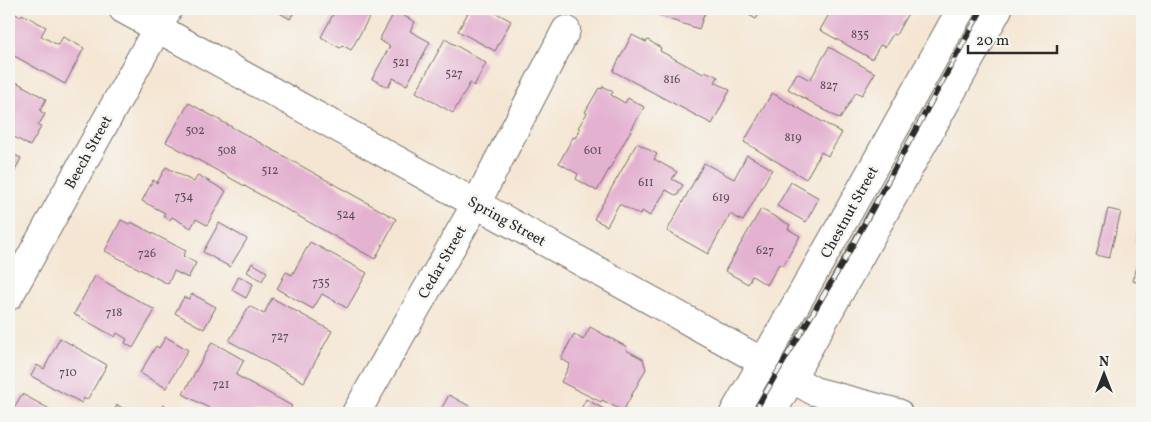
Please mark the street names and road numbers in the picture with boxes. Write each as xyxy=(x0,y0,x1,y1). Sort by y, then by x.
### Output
street label: Beech Street xyxy=(60,112,118,193)
street label: Chestnut Street xyxy=(816,163,884,263)
street label: Spring Street xyxy=(463,192,549,252)
street label: Cedar Street xyxy=(414,222,473,303)

